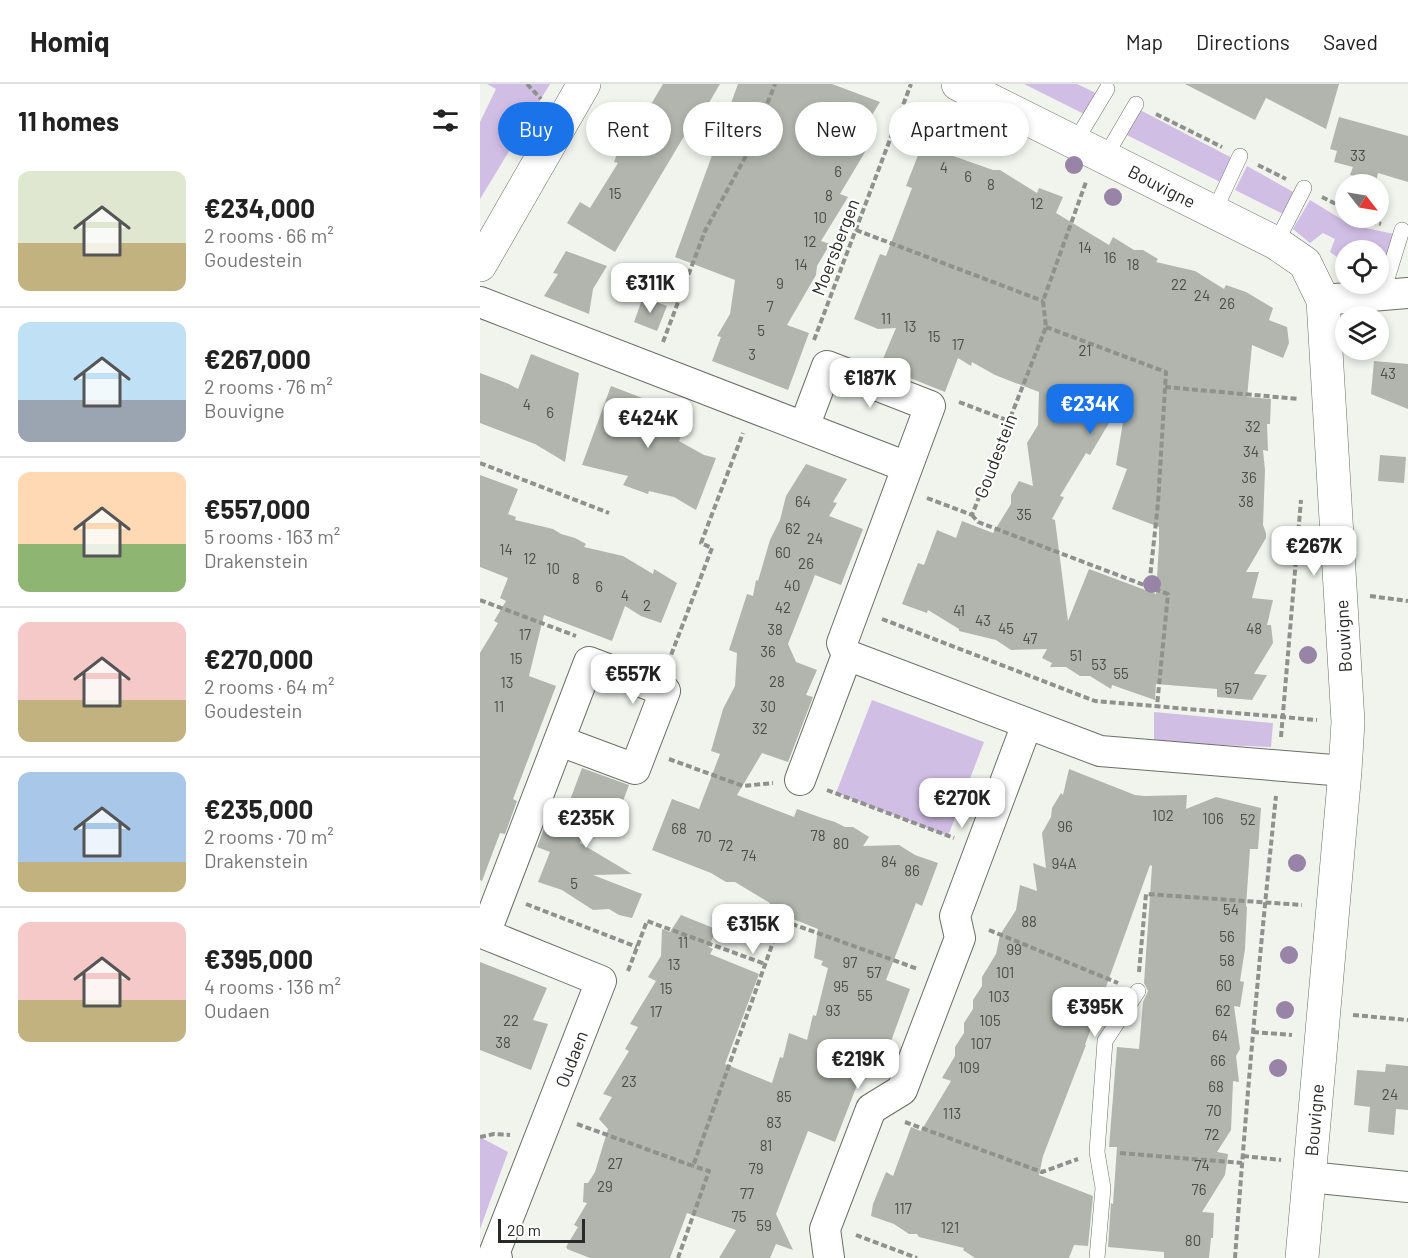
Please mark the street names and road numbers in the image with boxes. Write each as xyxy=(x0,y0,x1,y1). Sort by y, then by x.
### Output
street label: Bouvigne xyxy=(1125,160,1199,212)
street label: Moersbergen xyxy=(806,195,864,299)
street label: Goudestein xyxy=(969,411,1021,501)
street label: Bouvigne xyxy=(1330,599,1356,673)
street label: Oudaen xyxy=(550,1027,592,1091)
street label: Bouvigne xyxy=(1300,1083,1328,1157)

